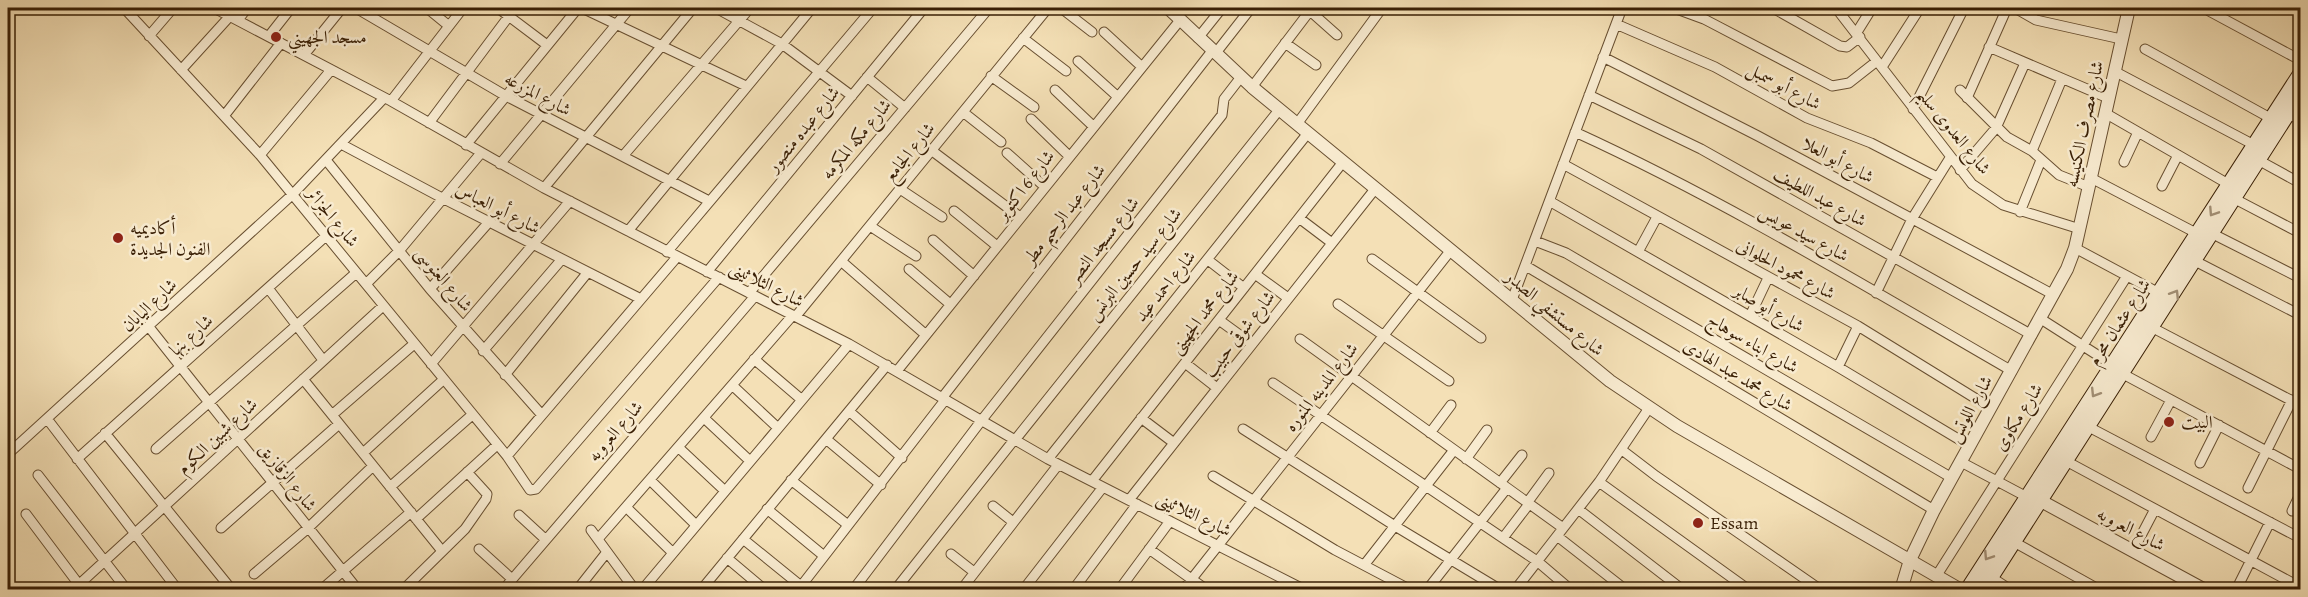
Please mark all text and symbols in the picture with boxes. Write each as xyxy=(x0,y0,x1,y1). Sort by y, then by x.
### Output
place label: مسجد الجهيني xyxy=(288,25,367,54)
marker: مسجد الجهيني xyxy=(269,30,283,44)
street label: شارع أبو سمبل xyxy=(1741,56,1826,118)
street label: شارع مصرف الكنيسه xyxy=(2059,58,2112,190)
street label: شارع المزرعه xyxy=(499,66,576,124)
street label: شارع عبده منصور xyxy=(760,81,847,181)
street label: شارع العدوى سليم xyxy=(1907,83,1996,183)
street label: شارع مكه المكرمه xyxy=(815,94,899,186)
street label: شارع الجامع xyxy=(878,117,943,189)
street label: شارع أبو العلا xyxy=(1796,130,1879,192)
street label: شارع 6 اكتوبر xyxy=(989,145,1062,229)
street label: شارع عبد الرحيم مطر xyxy=(1016,159,1116,274)
street label: شارع عبد اللطيف xyxy=(1768,162,1871,235)
street label: شارع أبو العباس xyxy=(450,175,545,242)
street label: شارع الجزائر xyxy=(298,180,365,254)
street label: شارع مسجد النصر xyxy=(1060,192,1147,292)
street label: شارع سيد عويس xyxy=(1753,199,1853,270)
street label: شارع سيد حسين البرنس xyxy=(1081,202,1189,327)
one-way arrow xyxy=(2209,205,2220,216)
place label: أكاديميه الفنون الجديدة xyxy=(130,215,211,261)
marker: أكاديميه الفنون الجديدة xyxy=(111,231,125,245)
street label: شارع محمود الحلوانى xyxy=(1731,233,1840,308)
street label: شارع العنوسى xyxy=(407,241,478,319)
street label: شارع احمد عيد xyxy=(1129,245,1204,329)
street label: شارع الثلاثينى xyxy=(724,255,808,316)
street label: شارع مستشفي الصدر xyxy=(1495,263,1610,366)
street label: شارع محمد الجهينى xyxy=(1164,265,1247,361)
street label: شارع اليابان xyxy=(116,273,184,339)
street label: شارع عثمان محرم xyxy=(2082,274,2159,372)
street label: شارع أبو صابر xyxy=(1726,276,1809,340)
street label: شارع شوقى حبيب xyxy=(1197,286,1283,384)
one-way arrow xyxy=(2167,289,2178,300)
street label: شارع ابناء سوهاج xyxy=(1701,307,1803,382)
street label: شارع بنها xyxy=(164,309,220,363)
street label: شارع محمد عبد الهادى xyxy=(1677,333,1797,420)
street label: شارع المدينه المنوره xyxy=(1279,337,1366,438)
street label: شارع اللوتس xyxy=(1942,371,2001,448)
street label: شارع مكاوى xyxy=(1988,379,2051,457)
one-way arrow xyxy=(2091,386,2102,397)
street label: شارع شبين الكوم xyxy=(172,392,265,482)
street label: شارع العروبه xyxy=(582,395,650,469)
place label: البيت xyxy=(2181,410,2213,434)
marker: البيت xyxy=(2162,415,2176,429)
street label: شارع الزقازيق xyxy=(251,438,322,518)
street label: شارع الثلاثينى xyxy=(1151,486,1235,545)
street label: شارع العروبه xyxy=(2091,501,2169,560)
place label: Essam xyxy=(1710,511,1758,535)
marker: Essam xyxy=(1691,516,1705,530)
one-way arrow xyxy=(1984,550,1996,560)

